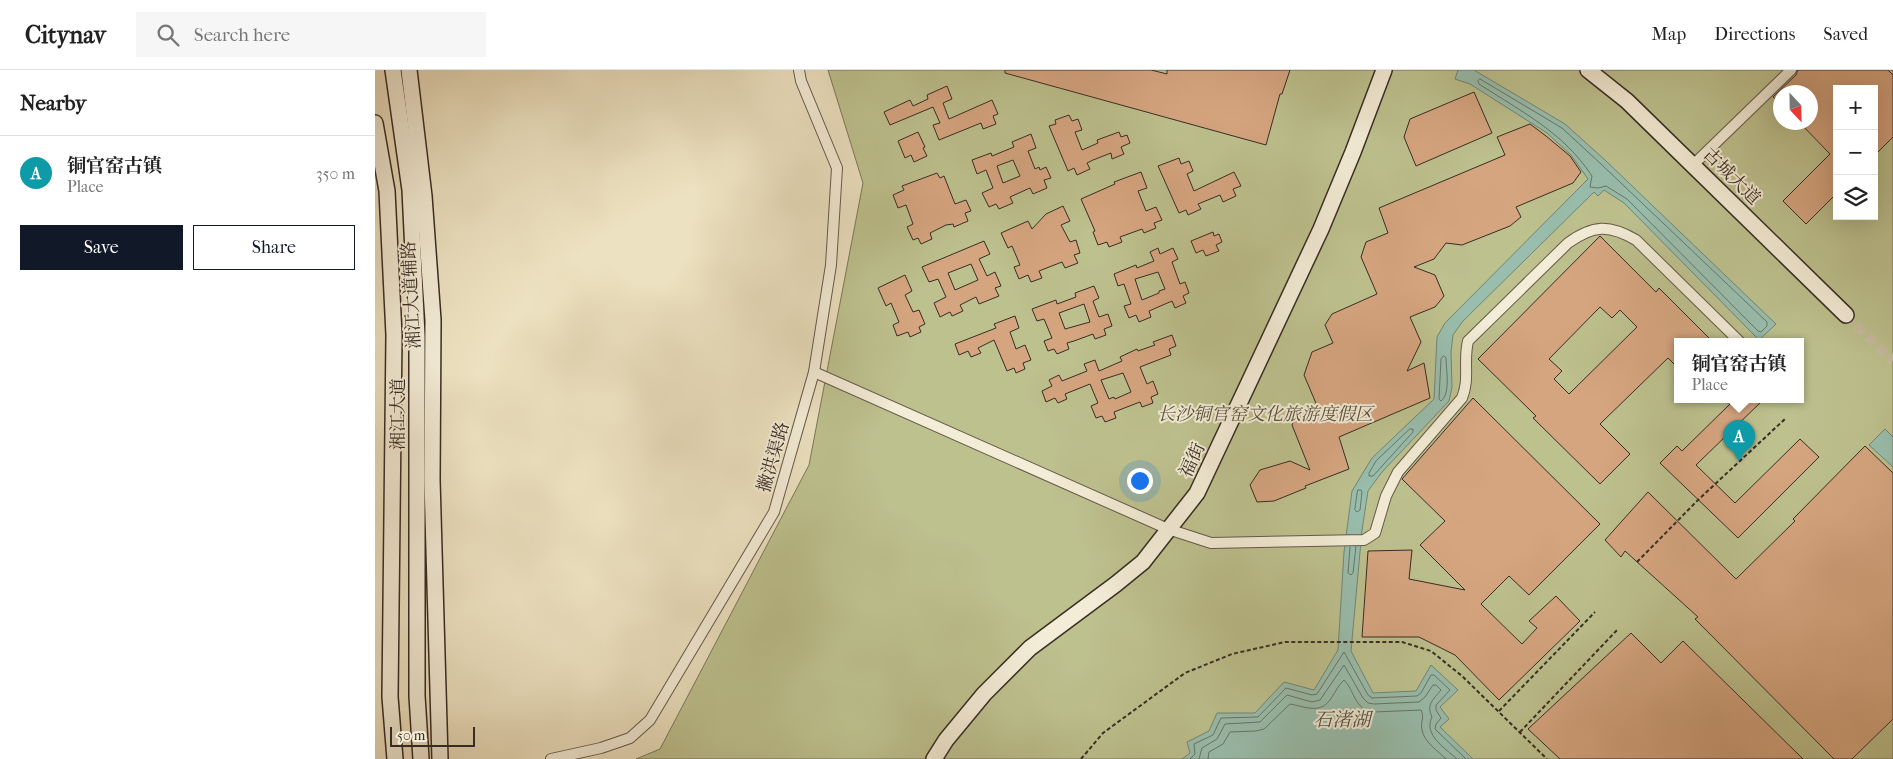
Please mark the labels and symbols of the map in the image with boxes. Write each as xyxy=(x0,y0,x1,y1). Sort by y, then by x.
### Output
north arrow xyxy=(1773,85,1818,130)
street label: 古城大道 xyxy=(1699,143,1765,209)
street label: 湘江大道辅路 xyxy=(398,240,425,349)
street label: 湘江大道 xyxy=(388,378,409,450)
park label: 长沙铜官窑文化旅游度假区 xyxy=(1157,404,1375,425)
street label: 撇洪渠路 xyxy=(753,420,793,495)
pin: A xyxy=(1723,420,1755,461)
street label: 福街 xyxy=(1175,439,1210,481)
your location xyxy=(1127,468,1153,494)
water label: 石渚湖 xyxy=(1313,709,1373,731)
scale bar xyxy=(390,724,475,747)

